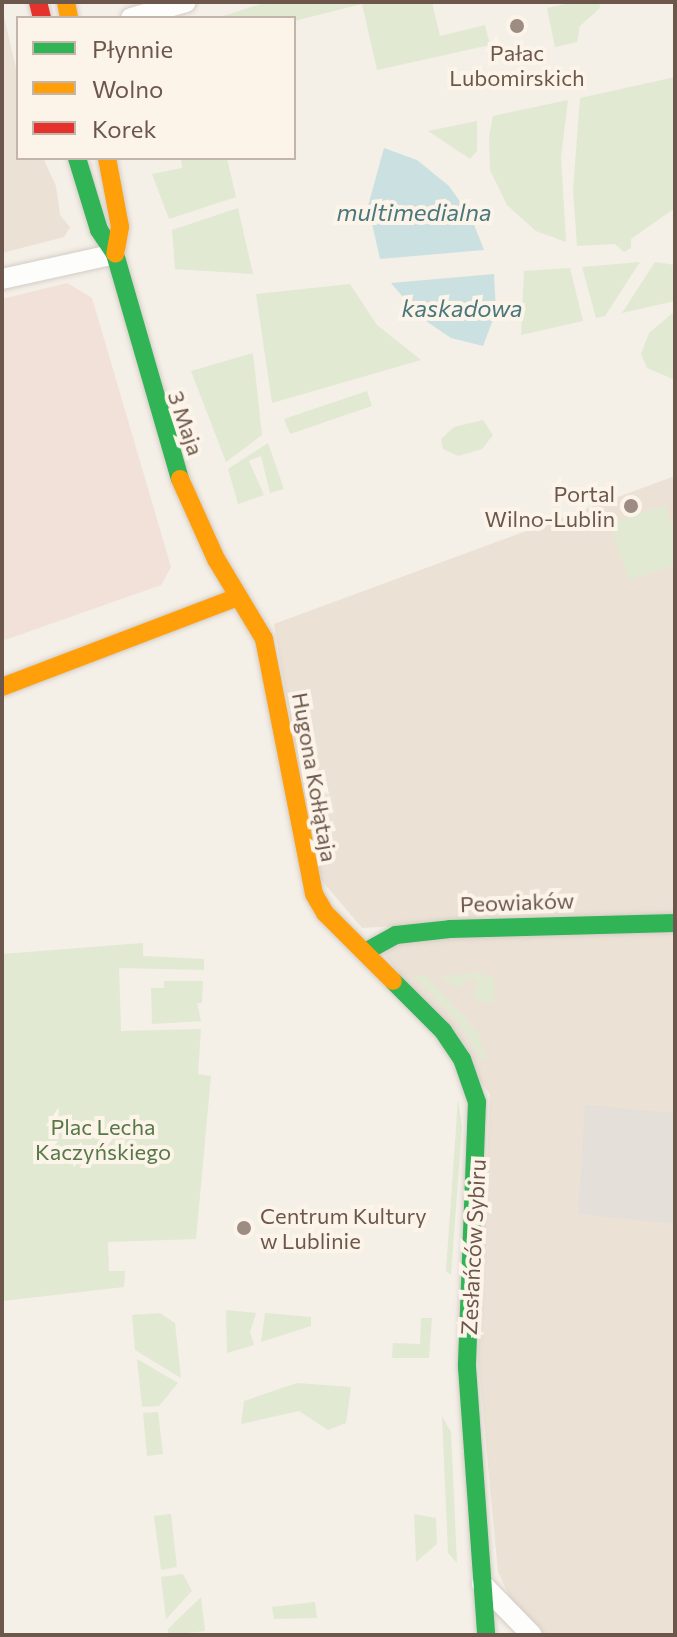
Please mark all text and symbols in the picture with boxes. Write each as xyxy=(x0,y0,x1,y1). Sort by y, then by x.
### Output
legend xyxy=(16,16,296,160)
marker: Pałac Lubomirskich xyxy=(508,17,526,35)
text: Płynnie xyxy=(92,34,173,63)
place label: Pałac Lubomirskich xyxy=(449,39,585,90)
text: Wolno xyxy=(92,74,163,103)
text: Korek xyxy=(92,114,156,143)
water label: multimedialna xyxy=(336,198,492,226)
water label: kaskadowa xyxy=(402,294,522,322)
street label: 3 Maja xyxy=(163,387,209,459)
place label: Portal Wilno-Lublin xyxy=(485,480,615,532)
marker: Portal Wilno-Lublin xyxy=(622,497,640,515)
street label: Hugona Kołłątaja xyxy=(287,690,343,864)
street label: Peowiaków xyxy=(459,887,575,917)
park label: Plac Lecha Kaczyńskiego xyxy=(35,1113,171,1164)
street label: Zesłańców Sybiru xyxy=(455,1158,491,1336)
place label: Centrum Kultury w Lublinie xyxy=(260,1202,427,1254)
marker: Centrum Kultury w Lublinie xyxy=(235,1219,253,1237)

